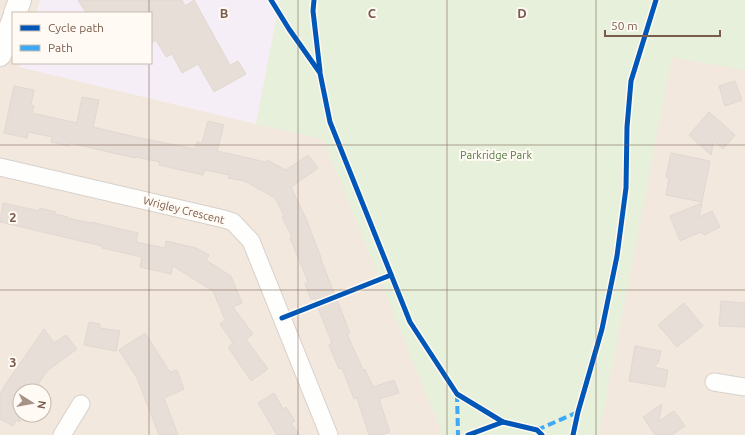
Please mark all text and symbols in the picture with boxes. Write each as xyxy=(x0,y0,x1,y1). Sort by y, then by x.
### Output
text: B xyxy=(220,6,229,20)
text: C xyxy=(368,6,377,20)
text: D xyxy=(517,6,527,20)
legend xyxy=(12,12,152,64)
scale bar xyxy=(605,12,720,38)
text: 50 m xyxy=(611,19,638,32)
text: Cycle path xyxy=(48,21,104,34)
text: Path xyxy=(48,41,73,54)
park label: Parkridge Park xyxy=(460,149,532,161)
street label: Wrigley Crescent xyxy=(142,194,227,226)
text: 2 xyxy=(9,210,17,224)
text: 3 xyxy=(9,355,17,369)
north arrow xyxy=(12,383,52,423)
text: N xyxy=(35,400,48,410)

